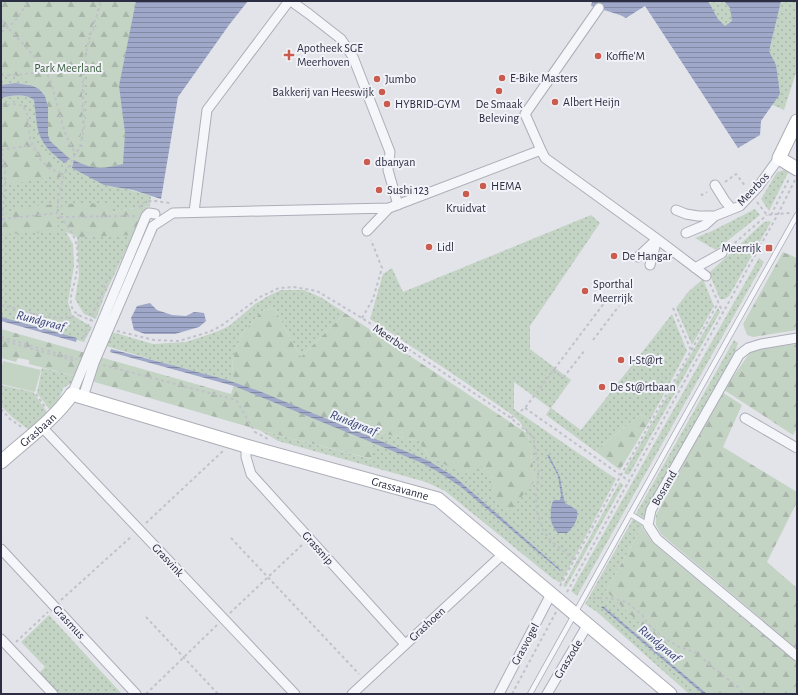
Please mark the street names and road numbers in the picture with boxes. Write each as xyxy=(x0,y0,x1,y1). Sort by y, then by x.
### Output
street label: Meerbos xyxy=(735,170,771,208)
street label: Meerbos xyxy=(371,322,411,354)
street label: Grasbaan xyxy=(17,411,59,449)
street label: Bosrand xyxy=(649,468,679,508)
street label: Grassavanne xyxy=(370,475,430,502)
street label: Grassnip xyxy=(300,529,336,567)
street label: Grasvink xyxy=(150,541,187,579)
street label: Grasmus xyxy=(51,603,87,641)
street label: Grashoen xyxy=(407,604,447,644)
street label: Grasvogel xyxy=(509,621,541,667)
street label: Graszode xyxy=(552,637,584,681)

